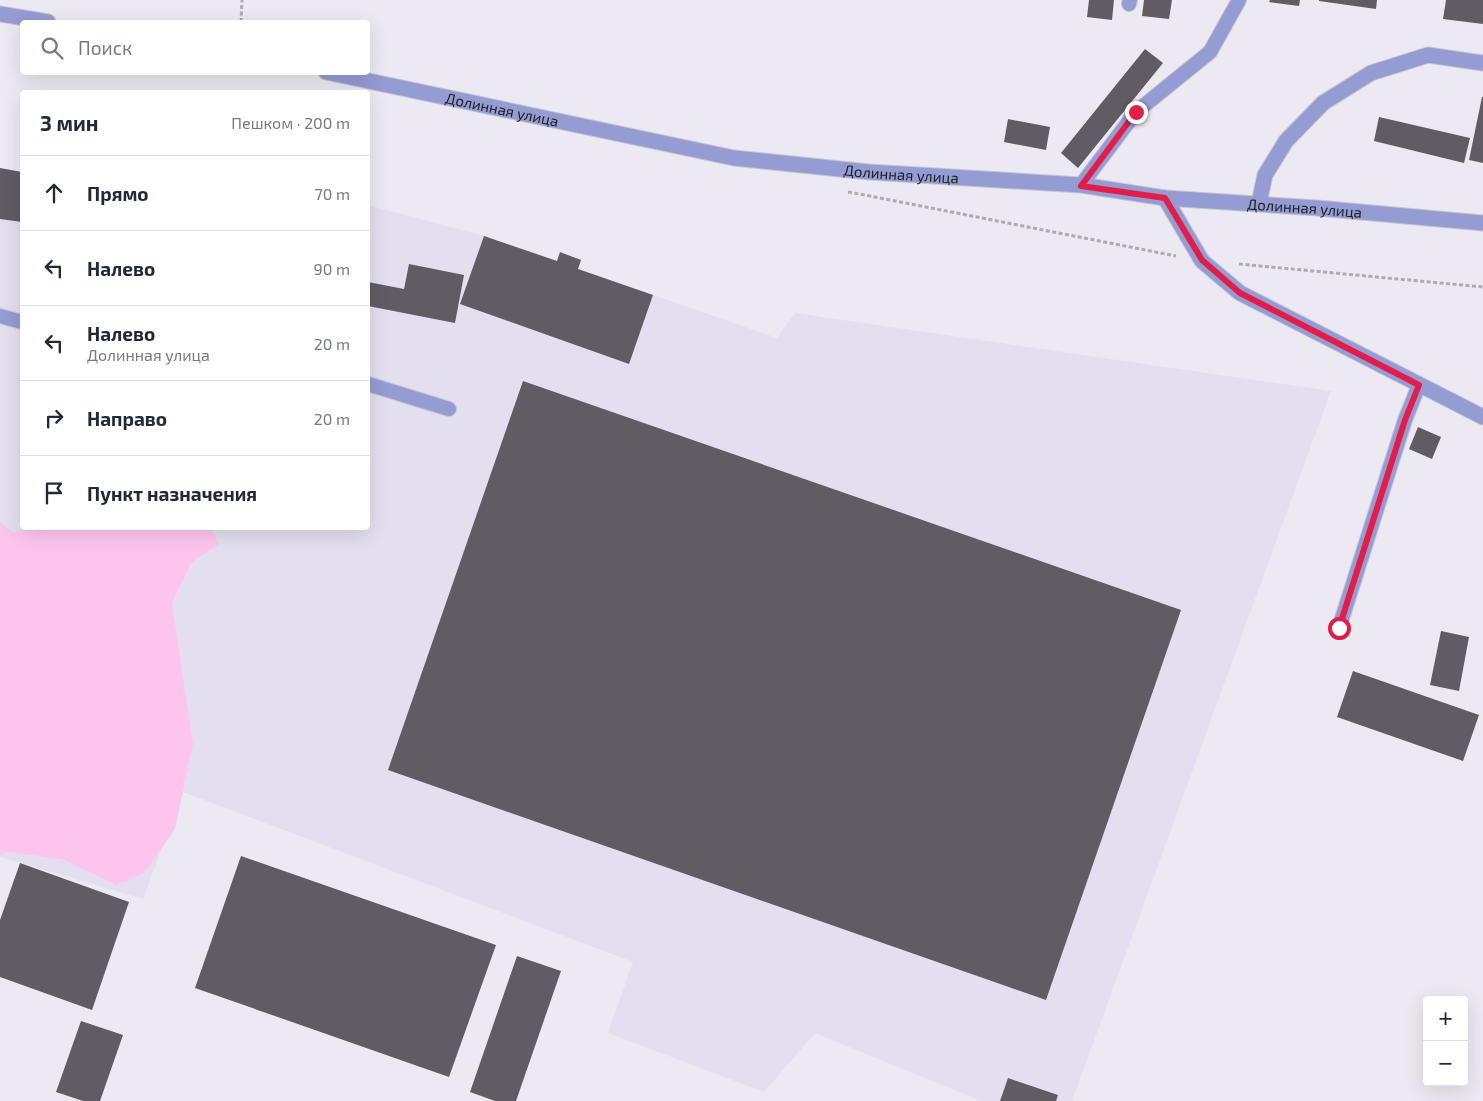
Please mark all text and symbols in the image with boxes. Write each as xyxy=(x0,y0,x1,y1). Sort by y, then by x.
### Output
search box xyxy=(20,20,370,75)
icon: search xyxy=(38,34,66,62)
text: Поиск xyxy=(78,36,132,59)
street label: Долинная улица xyxy=(444,88,560,130)
route end xyxy=(1125,101,1148,124)
text: 3 мин xyxy=(40,110,98,135)
text: Пешком · 200 m xyxy=(231,113,350,132)
street label: Долинная улица xyxy=(843,160,959,186)
icon: ahead xyxy=(40,179,68,207)
text: Прямо xyxy=(87,182,149,205)
text: 70 m xyxy=(315,184,350,203)
street label: Долинная улица xyxy=(1246,194,1363,221)
icon: left xyxy=(40,254,68,282)
text: Налево xyxy=(87,257,155,280)
text: 90 m xyxy=(314,259,350,278)
text: Налево xyxy=(87,322,155,345)
icon: left xyxy=(40,329,68,357)
text: 20 m xyxy=(314,334,350,353)
text: Долинная улица xyxy=(87,345,210,364)
icon: right xyxy=(40,404,68,432)
text: Направо xyxy=(87,407,167,430)
text: 20 m xyxy=(314,409,350,428)
icon: arrive xyxy=(40,479,68,507)
text: Пункт назначения xyxy=(87,482,257,505)
route start xyxy=(1328,617,1351,640)
map controls xyxy=(1423,996,1468,1086)
button: + xyxy=(1423,996,1468,1041)
button: − xyxy=(1423,1041,1468,1086)

